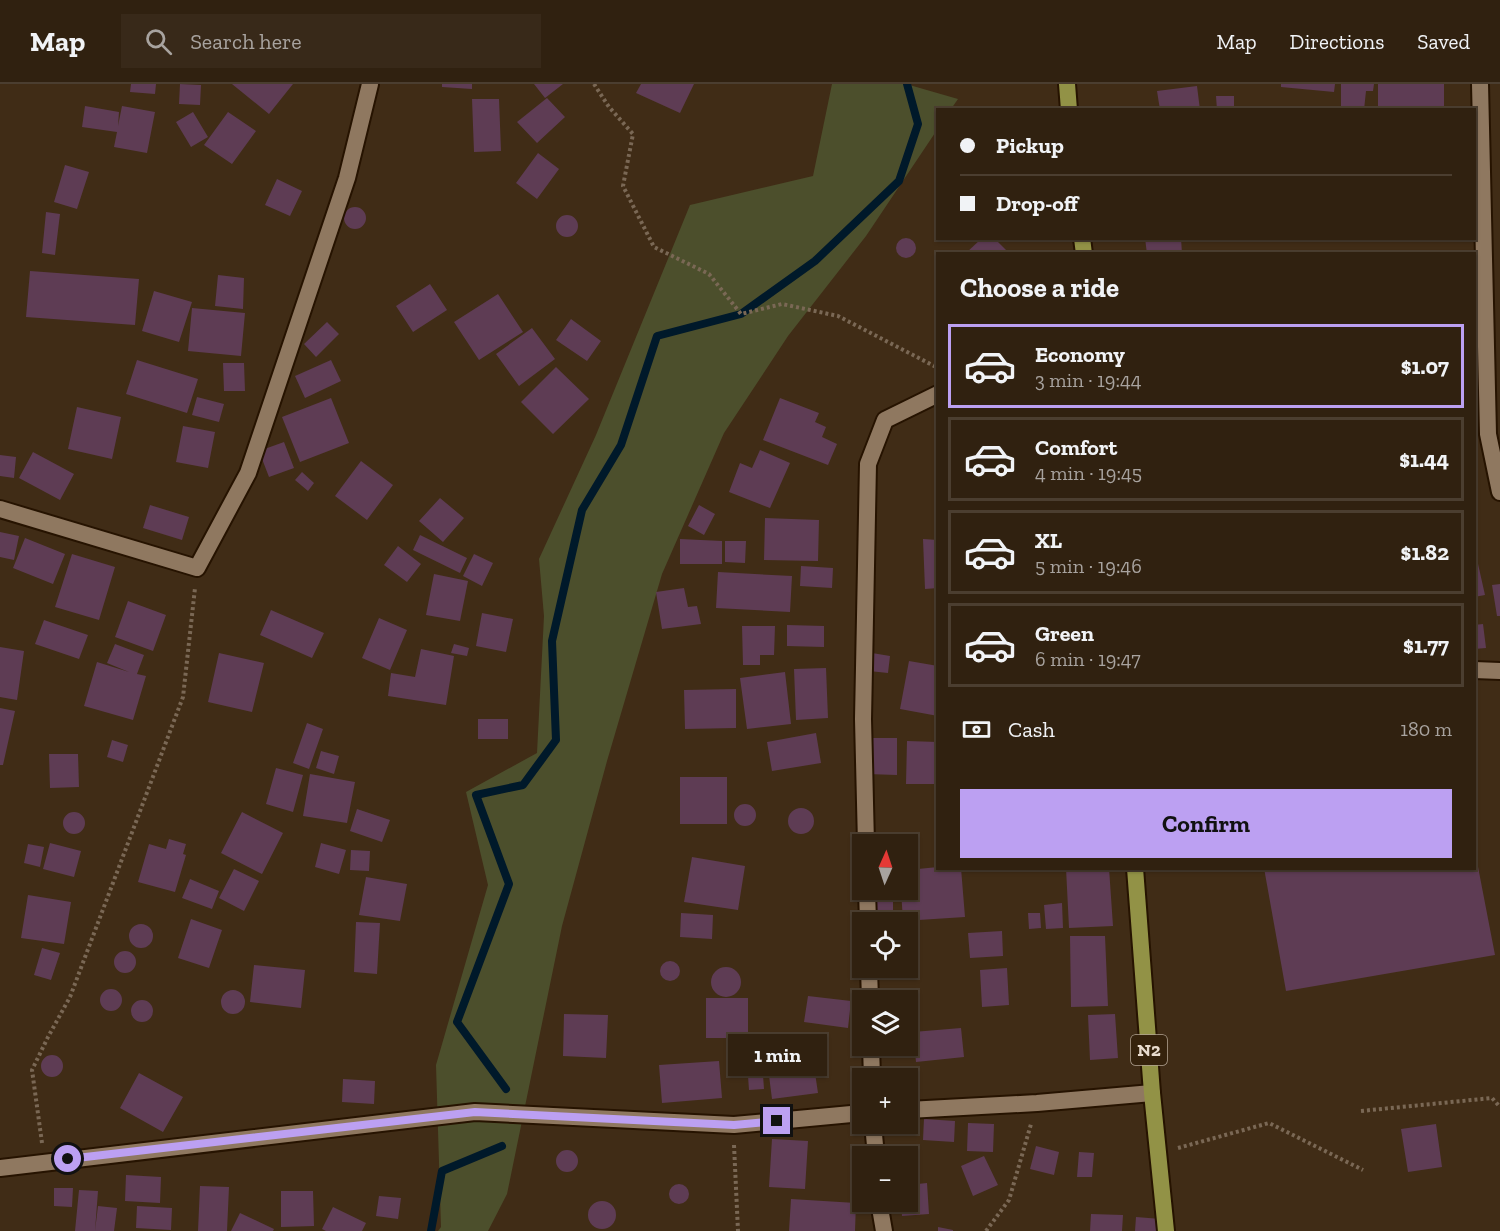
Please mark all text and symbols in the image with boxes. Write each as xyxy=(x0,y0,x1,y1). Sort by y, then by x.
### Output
search box xyxy=(121,14,541,68)
text: Map xyxy=(30,25,85,58)
icon: search xyxy=(142,25,175,58)
text: Search here xyxy=(190,28,302,55)
text: Map xyxy=(1217,29,1257,54)
text: Directions xyxy=(1290,29,1384,54)
text: Saved xyxy=(1417,29,1470,54)
text: Pickup xyxy=(996,132,1064,159)
text: Drop-off xyxy=(996,190,1078,217)
text: Choose a ride xyxy=(960,272,1119,304)
icon: car xyxy=(963,339,1017,393)
text: Economy xyxy=(1035,341,1125,368)
text: $1.07 xyxy=(1401,353,1449,380)
text: 3 min · 19:44 xyxy=(1035,368,1141,392)
icon: car xyxy=(963,432,1017,486)
text: Comfort xyxy=(1035,434,1117,461)
text: $1.44 xyxy=(1399,446,1449,473)
text: 4 min · 19:45 xyxy=(1035,461,1142,485)
icon: car xyxy=(963,525,1017,579)
text: XL xyxy=(1035,527,1062,554)
text: $1.82 xyxy=(1401,539,1449,566)
text: 5 min · 19:46 xyxy=(1035,554,1142,578)
icon: car xyxy=(963,618,1017,672)
text: Green xyxy=(1035,620,1094,647)
text: $1.77 xyxy=(1403,632,1449,659)
text: 6 min · 19:47 xyxy=(1035,647,1141,671)
icon: cash xyxy=(960,713,993,746)
text: Cash xyxy=(1008,716,1055,743)
text: 180 m xyxy=(1400,717,1452,741)
button: Confirm xyxy=(960,789,1452,858)
north arrow xyxy=(852,834,918,900)
map controls xyxy=(852,834,918,1212)
button: locate xyxy=(852,912,918,978)
button: layers xyxy=(852,990,918,1056)
callout: 1 min xyxy=(728,1034,826,1076)
road number: N2 xyxy=(1131,1035,1167,1065)
text: 1 min xyxy=(754,1043,801,1067)
button: + xyxy=(852,1068,918,1134)
route end xyxy=(763,1107,790,1134)
route start xyxy=(54,1145,81,1172)
button: − xyxy=(852,1146,918,1212)

